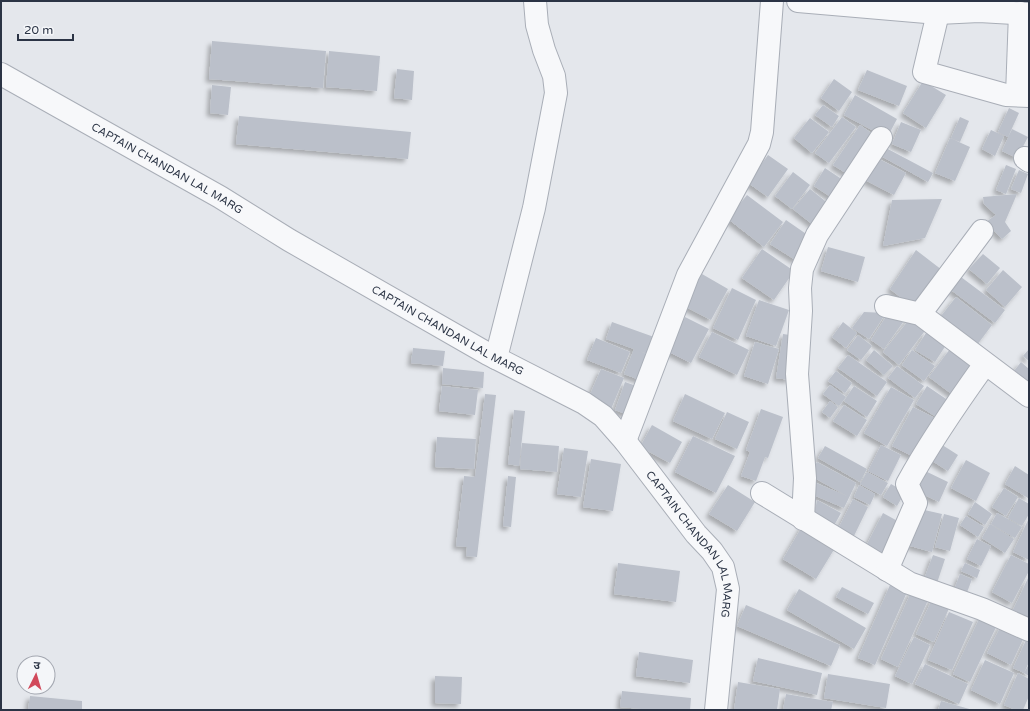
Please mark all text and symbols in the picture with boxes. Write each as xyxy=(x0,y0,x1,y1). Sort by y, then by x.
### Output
scale bar xyxy=(18,16,73,42)
text: 20 m xyxy=(24,23,53,37)
street label: CAPTAIN CHANDAN LAL MARG xyxy=(89,120,245,216)
street label: CAPTAIN CHANDAN LAL MARG xyxy=(369,282,526,378)
street label: CAPTAIN CHANDAN LAL MARG xyxy=(644,468,735,618)
north arrow xyxy=(16,655,56,695)
text: उ xyxy=(33,659,41,672)

